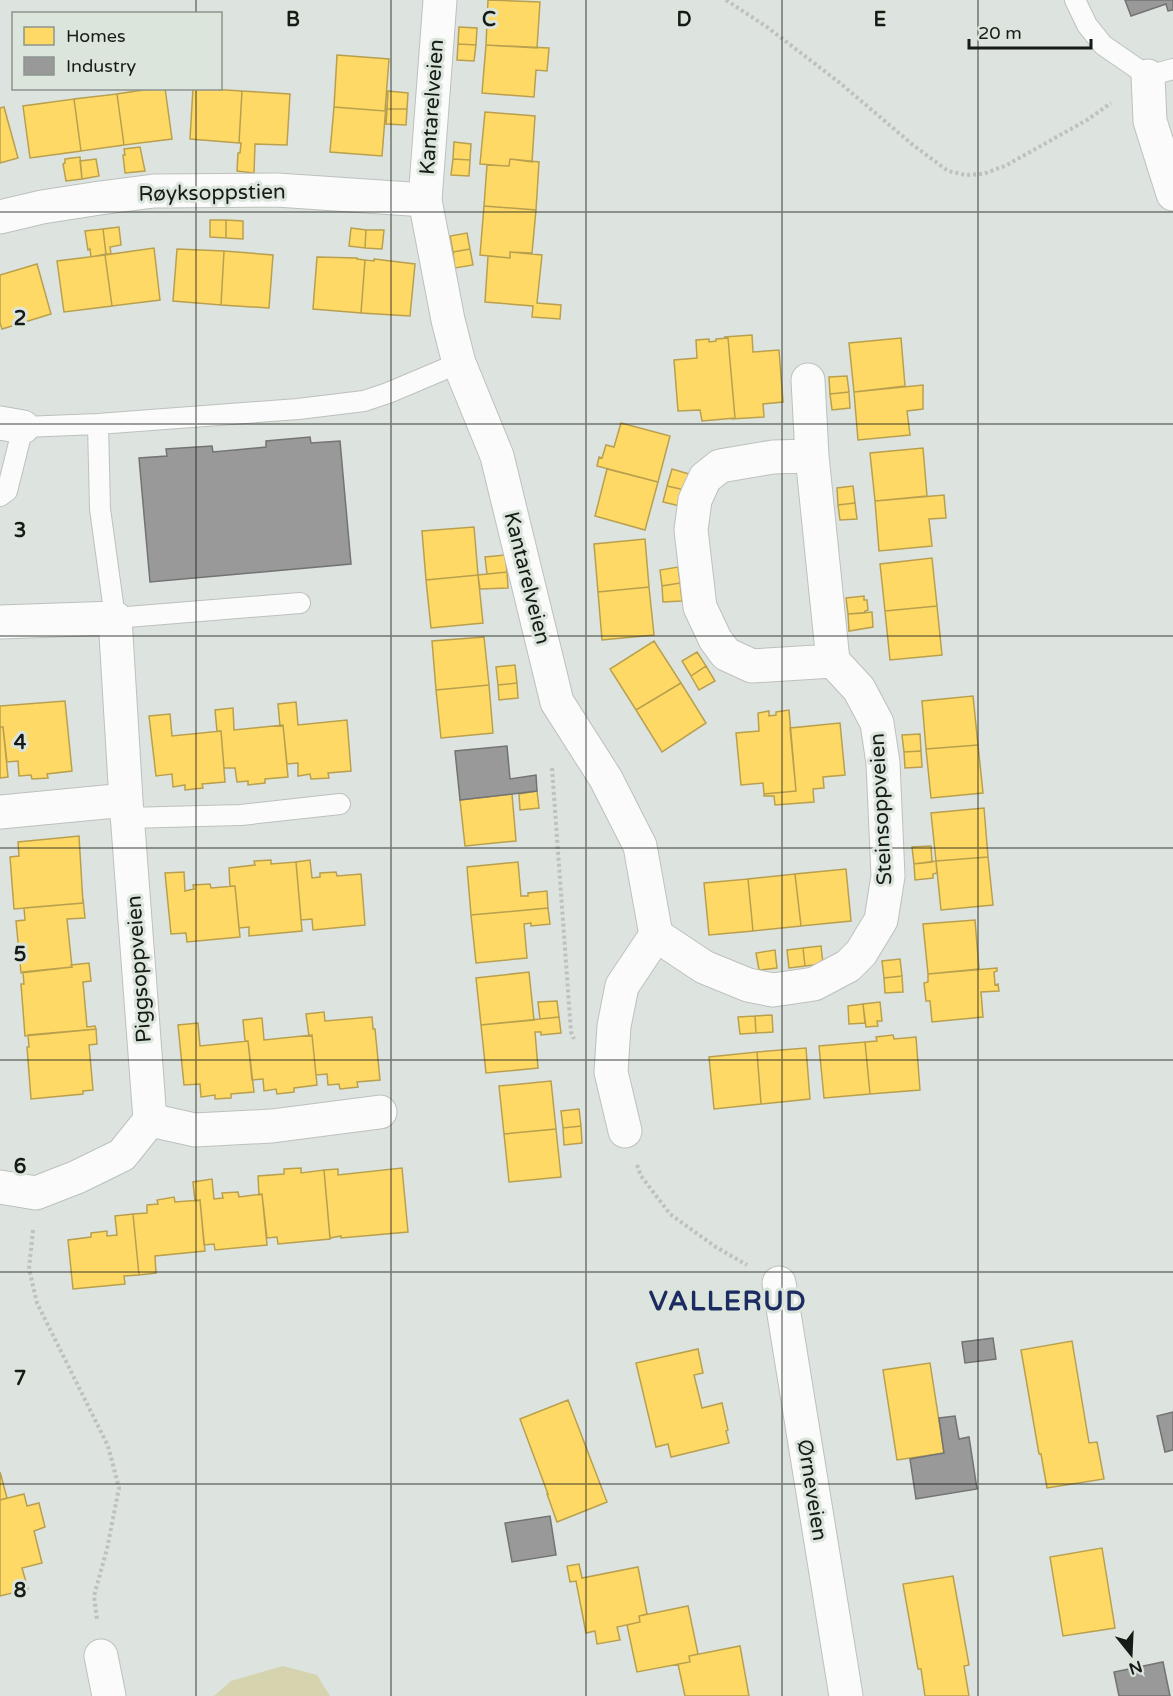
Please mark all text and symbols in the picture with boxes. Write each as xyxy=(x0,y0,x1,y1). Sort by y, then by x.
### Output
text: B xyxy=(286,8,300,32)
text: C xyxy=(482,8,496,32)
text: D xyxy=(676,8,692,32)
text: E xyxy=(874,8,887,32)
legend xyxy=(12,12,222,90)
scale bar xyxy=(969,12,1090,50)
text: 20 m xyxy=(978,22,1022,44)
text: Homes xyxy=(66,25,126,47)
street label: Kantarelveien xyxy=(415,38,449,176)
text: Industry xyxy=(66,55,137,77)
street label: Røyksoppstien xyxy=(138,179,286,207)
text: 2 xyxy=(14,307,26,331)
street label: Kantarelveien xyxy=(498,509,556,647)
text: 3 xyxy=(14,519,26,543)
text: 4 xyxy=(14,731,27,755)
street label: Steinsoppveien xyxy=(865,732,897,886)
street label: Piggsoppveien xyxy=(121,894,157,1044)
text: 5 xyxy=(14,943,26,967)
text: 6 xyxy=(14,1155,26,1179)
district label: VALLERUD xyxy=(649,1285,807,1318)
text: 7 xyxy=(14,1367,26,1391)
street label: Ørneveien xyxy=(792,1438,832,1542)
text: 8 xyxy=(14,1579,26,1603)
north arrow xyxy=(1101,1624,1161,1684)
text: N xyxy=(1126,1656,1145,1679)

